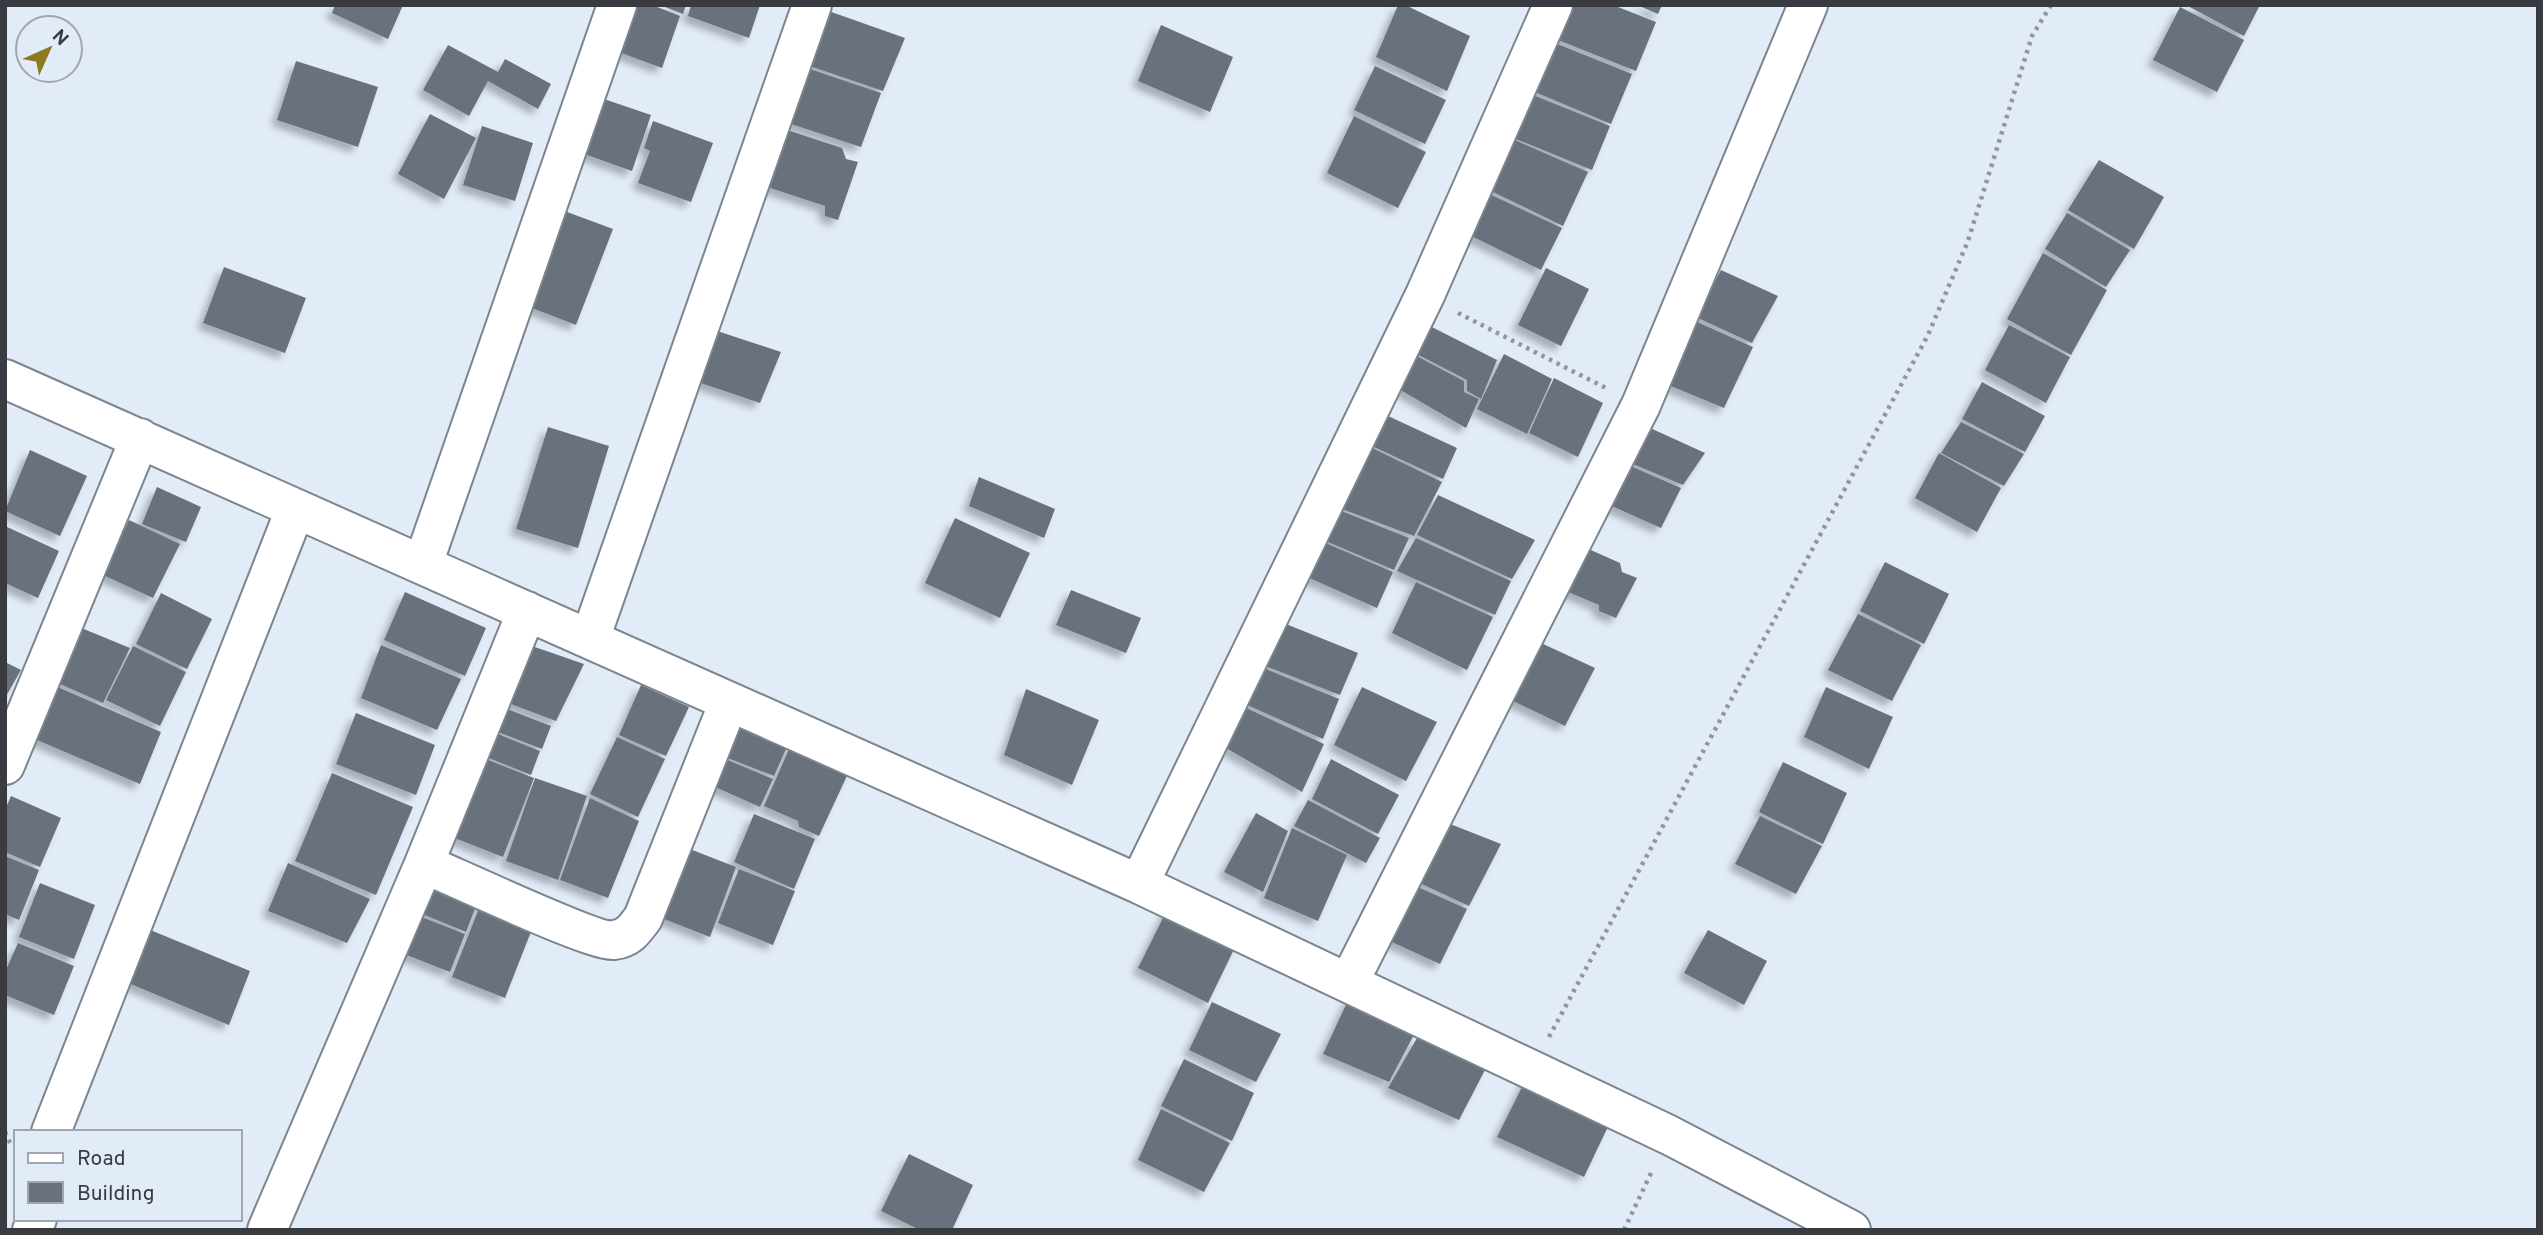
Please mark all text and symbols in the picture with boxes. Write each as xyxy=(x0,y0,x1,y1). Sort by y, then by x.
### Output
north arrow xyxy=(14,14,84,84)
text: N xyxy=(46,25,73,52)
legend xyxy=(14,1130,242,1221)
text: Road xyxy=(77,1146,126,1173)
text: Building xyxy=(77,1181,155,1208)

